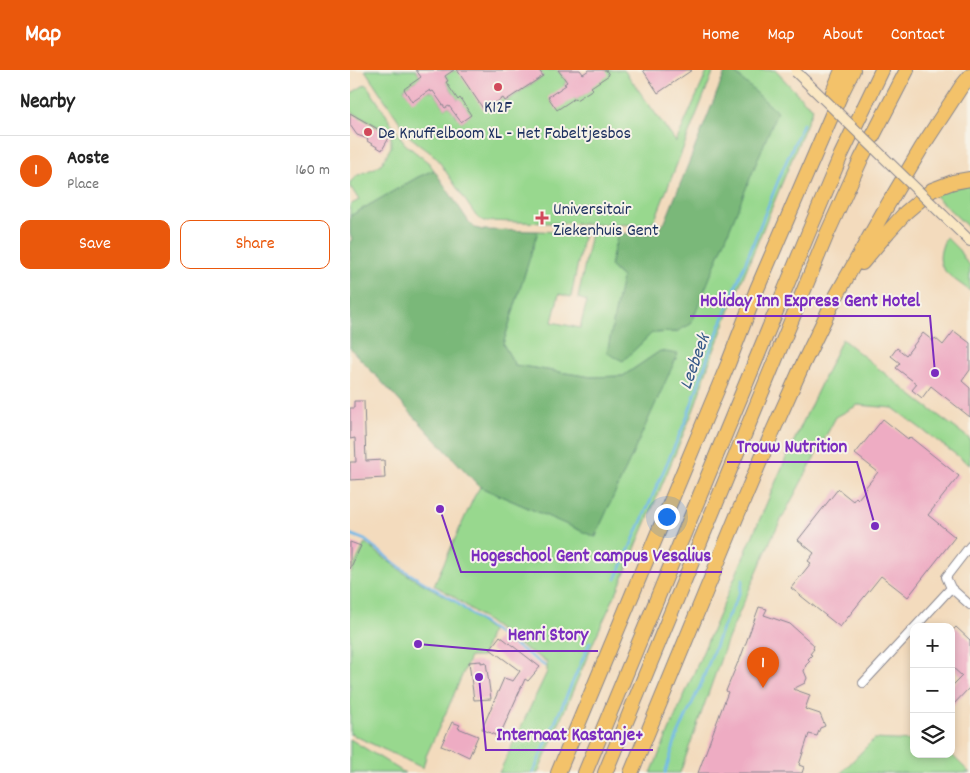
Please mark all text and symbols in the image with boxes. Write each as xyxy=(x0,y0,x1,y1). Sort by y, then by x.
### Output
text: Map xyxy=(25,18,61,52)
text: Home xyxy=(702,23,739,48)
text: Map xyxy=(767,23,795,48)
text: About xyxy=(823,23,863,48)
text: Contact xyxy=(891,23,945,48)
marker: K12F xyxy=(492,81,504,93)
text: Nearby xyxy=(20,88,75,118)
place label: K12F xyxy=(484,96,512,121)
place label: De Knuffelboom XL - Het Fabeltjesbos xyxy=(378,122,631,147)
marker: De Knuffelboom XL - Het Fabeltjesbos xyxy=(362,126,374,138)
text: Aoste xyxy=(67,146,109,173)
text: 1 xyxy=(34,159,38,182)
text: 160 m xyxy=(295,159,330,182)
text: Place xyxy=(67,173,99,196)
place label: Universitair Ziekenhuis Gent xyxy=(553,198,659,244)
marker: Universitair Ziekenhuis Gent xyxy=(535,211,549,225)
button: Save xyxy=(20,220,170,269)
button: Share xyxy=(180,220,330,269)
callout: Holiday Inn Express Gent Hotel xyxy=(690,282,930,316)
text: Holiday Inn Express Gent Hotel xyxy=(700,289,921,316)
water label: Leebeek xyxy=(674,329,720,394)
callout: Trouw Nutrition xyxy=(727,428,857,462)
text: Trouw Nutrition xyxy=(737,435,848,462)
your location xyxy=(654,504,680,530)
callout: Hogeschool Gent campus Vesalius xyxy=(461,538,722,572)
text: Hogeschool Gent campus Vesalius xyxy=(471,544,711,571)
callout: Henri Story xyxy=(498,617,598,651)
text: Henri Story xyxy=(508,623,589,650)
map controls xyxy=(910,623,955,758)
button: + xyxy=(910,623,955,668)
pin: 1 xyxy=(747,647,779,688)
button: − xyxy=(910,668,955,713)
button: layers xyxy=(910,713,955,758)
callout: Internaat Kastanje+ xyxy=(486,716,653,750)
text: Internaat Kastanje+ xyxy=(496,723,644,750)

